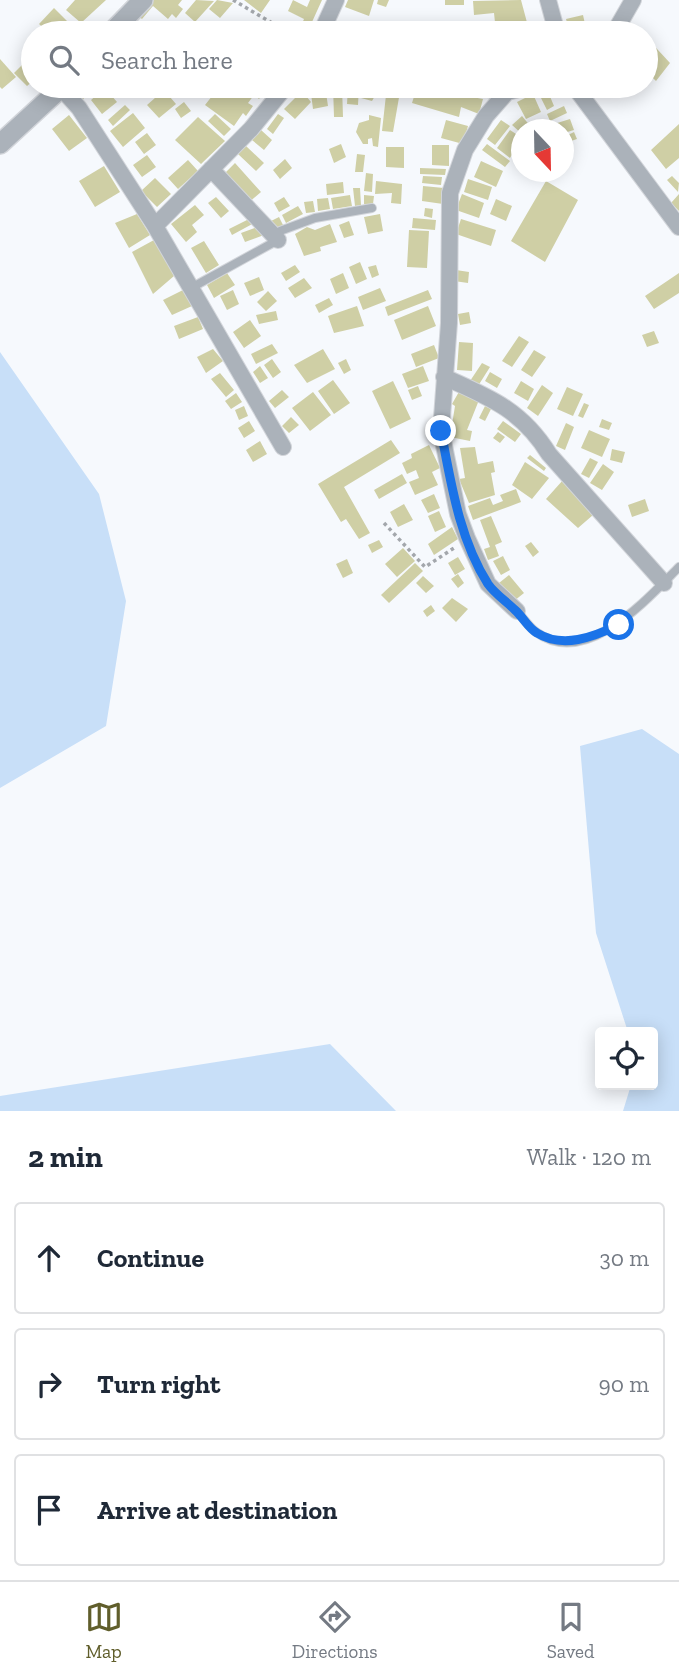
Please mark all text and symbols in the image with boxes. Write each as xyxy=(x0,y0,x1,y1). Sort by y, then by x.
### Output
search box xyxy=(21,21,658,98)
icon: search xyxy=(45,41,83,79)
text: Search here xyxy=(101,44,233,76)
north arrow xyxy=(511,119,574,182)
route end xyxy=(425,415,456,446)
route start xyxy=(603,609,634,640)
map controls xyxy=(595,1027,658,1090)
button: locate xyxy=(595,1027,658,1090)
text: 2 min xyxy=(28,1139,103,1175)
text: Walk · 120 m xyxy=(527,1143,651,1171)
icon: ahead xyxy=(30,1239,68,1277)
text: Continue xyxy=(97,1242,204,1274)
text: 30 m xyxy=(599,1244,649,1272)
icon: right xyxy=(30,1365,68,1403)
text: Turn right xyxy=(97,1368,220,1400)
text: 90 m xyxy=(598,1370,649,1398)
icon: arrive xyxy=(30,1491,68,1529)
text: Arrive at destination xyxy=(97,1494,337,1526)
tab: Map xyxy=(85,1598,123,1663)
tab: Directions xyxy=(292,1598,378,1663)
tab: Saved xyxy=(547,1598,594,1663)

